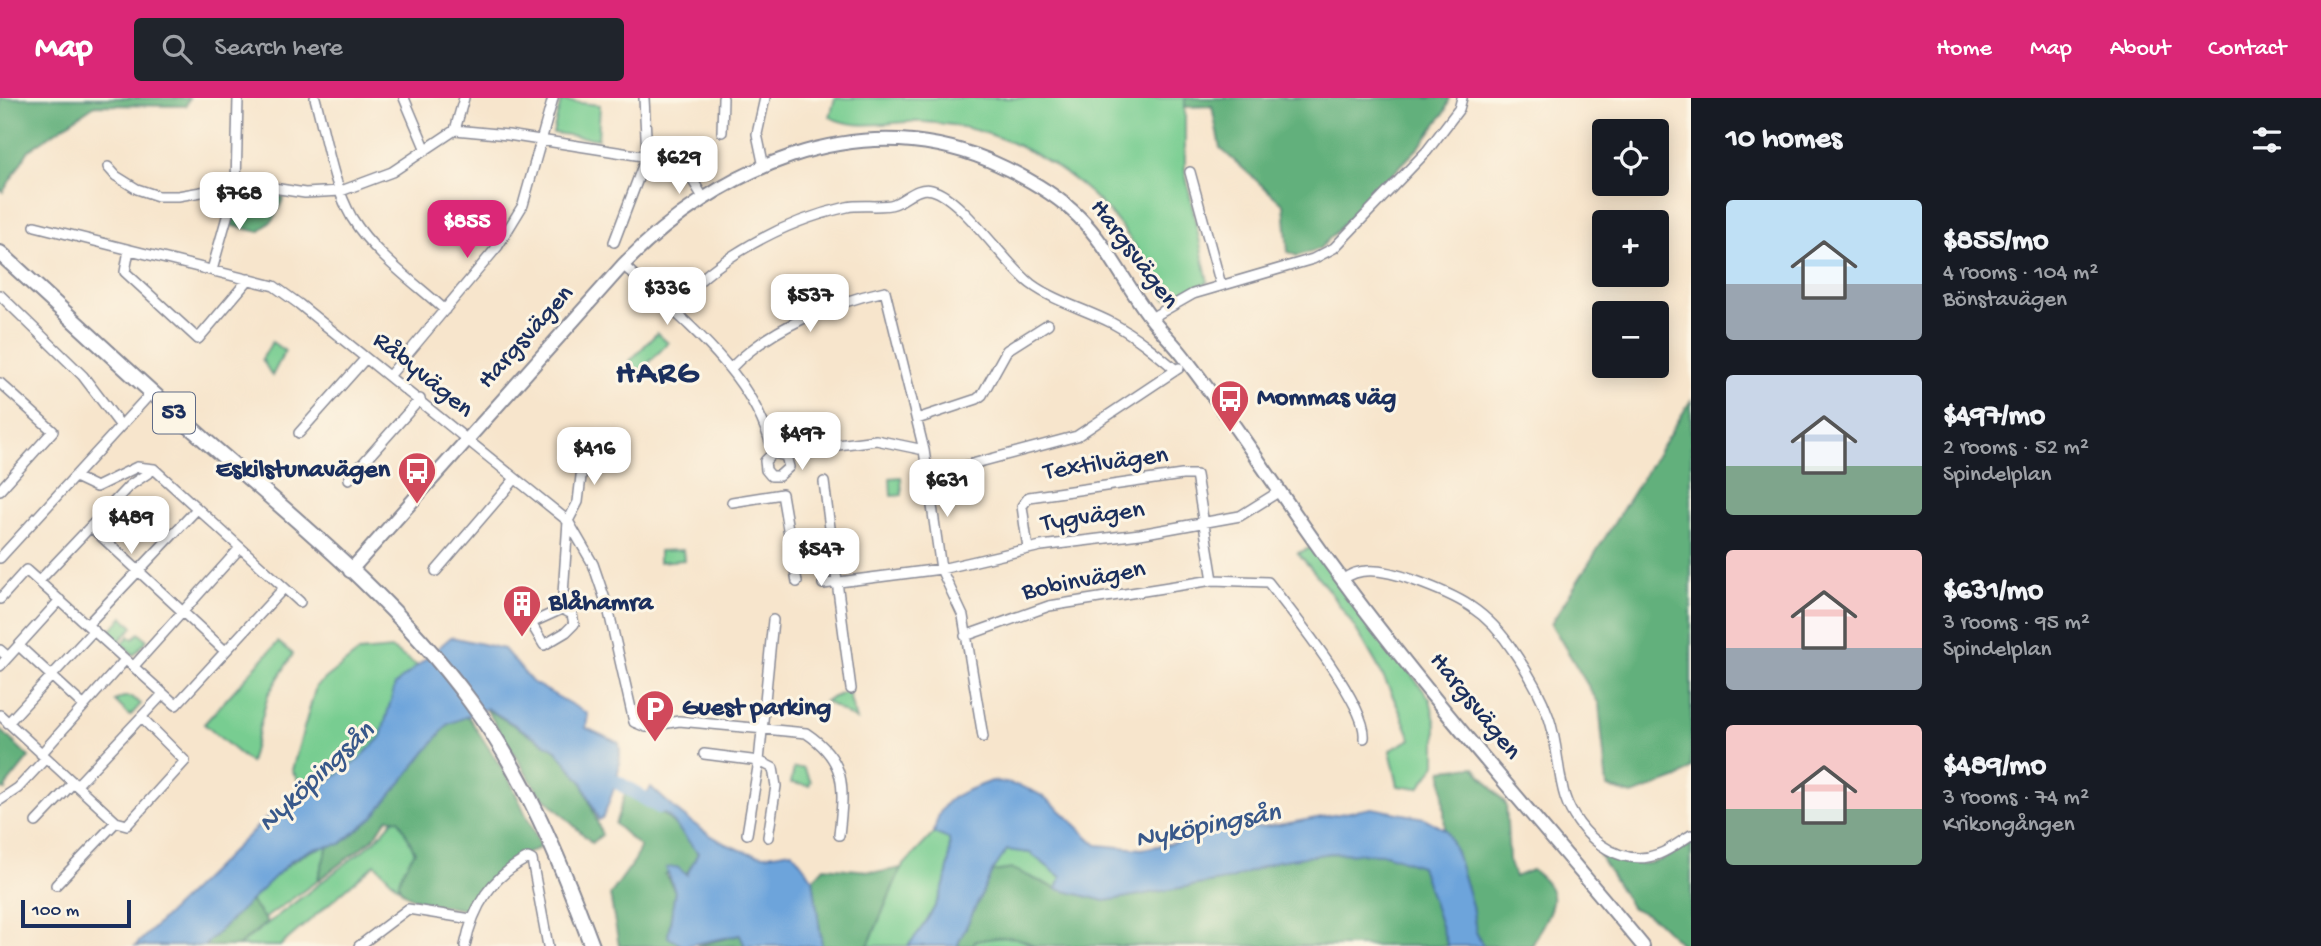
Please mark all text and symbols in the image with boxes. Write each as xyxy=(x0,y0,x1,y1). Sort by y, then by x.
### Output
search box xyxy=(134,18,624,81)
text: Map xyxy=(35,30,92,68)
icon: search xyxy=(158,30,196,68)
text: Search here xyxy=(214,34,343,65)
text: Home xyxy=(1936,35,1992,64)
text: Map xyxy=(2030,35,2072,64)
text: About xyxy=(2110,35,2170,64)
text: Contact xyxy=(2208,35,2286,64)
map controls xyxy=(1592,119,1669,378)
button: locate xyxy=(1592,119,1669,196)
icon: filters xyxy=(2248,121,2286,159)
text: 10 homes xyxy=(1726,123,1842,158)
pin: $629 xyxy=(638,136,720,196)
text: $629 xyxy=(657,145,701,172)
pin: $768 xyxy=(198,172,280,232)
text: $768 xyxy=(216,181,262,208)
street label: Hargsvägen xyxy=(1082,194,1185,316)
pin: $855 xyxy=(426,200,508,260)
text: $855 xyxy=(443,209,491,236)
button: + xyxy=(1592,210,1669,287)
text: $855/mo xyxy=(1943,225,2049,260)
icon: home xyxy=(1782,228,1866,312)
text: 4 rooms · 104 m² xyxy=(1943,260,2098,287)
pin: $336 xyxy=(626,268,708,327)
pin: $537 xyxy=(769,274,851,334)
text: $336 xyxy=(644,276,690,303)
street label: Hargsvägen xyxy=(472,279,582,396)
text: $537 xyxy=(787,283,833,310)
text: Bönstavägen xyxy=(1943,287,2067,314)
button: − xyxy=(1592,301,1669,378)
street label: Råbyvägen xyxy=(365,326,479,427)
district label: HARG xyxy=(616,356,700,394)
bus stop icon: Mommas väg xyxy=(1209,378,1251,433)
place label: Mommas väg xyxy=(1257,384,1397,415)
road number: 53 xyxy=(153,392,195,434)
text: $497/mo xyxy=(1943,400,2045,435)
icon: home xyxy=(1782,403,1866,487)
pin: $497 xyxy=(761,412,843,472)
text: $497 xyxy=(780,421,824,448)
pin: $416 xyxy=(553,428,635,487)
text: 2 rooms · 52 m² xyxy=(1943,435,2089,462)
text: $416 xyxy=(573,436,615,463)
street label: Textilvägen xyxy=(1040,441,1171,489)
bus stop icon: Eskilstunavägen xyxy=(396,450,438,505)
place label: Eskilstunavägen xyxy=(216,456,391,487)
pin: $631 xyxy=(906,460,988,519)
text: Spindelplan xyxy=(1943,462,2051,489)
text: $631 xyxy=(925,468,969,495)
street label: Tygvägen xyxy=(1037,495,1147,541)
pin: $489 xyxy=(90,496,172,556)
text: $489 xyxy=(108,505,154,532)
pin: $547 xyxy=(780,528,862,588)
text: $547 xyxy=(798,537,844,564)
street label: Bobinvägen xyxy=(1019,555,1149,609)
text: $631/mo xyxy=(1943,575,2043,610)
icon: home xyxy=(1782,578,1866,662)
building icon: Blåhamra xyxy=(501,583,543,638)
place label: Blåhamra xyxy=(548,589,655,620)
text: 3 rooms · 95 m² xyxy=(1943,610,2090,637)
text: Spindelplan xyxy=(1943,637,2051,664)
street label: Hargsvägen xyxy=(1421,647,1527,767)
parking icon: Guest parking xyxy=(634,688,676,743)
place label: Guest parking xyxy=(682,694,831,725)
water label: Nyköpingsån xyxy=(252,715,383,840)
text: $489/mo xyxy=(1943,750,2046,785)
icon: home xyxy=(1782,753,1866,837)
text: 3 rooms · 74 m² xyxy=(1943,785,2089,812)
water label: Nyköpingsån xyxy=(1133,797,1284,857)
text: Krikongången xyxy=(1943,812,2075,839)
scale bar xyxy=(21,897,131,929)
text: 100 m xyxy=(32,900,79,923)

